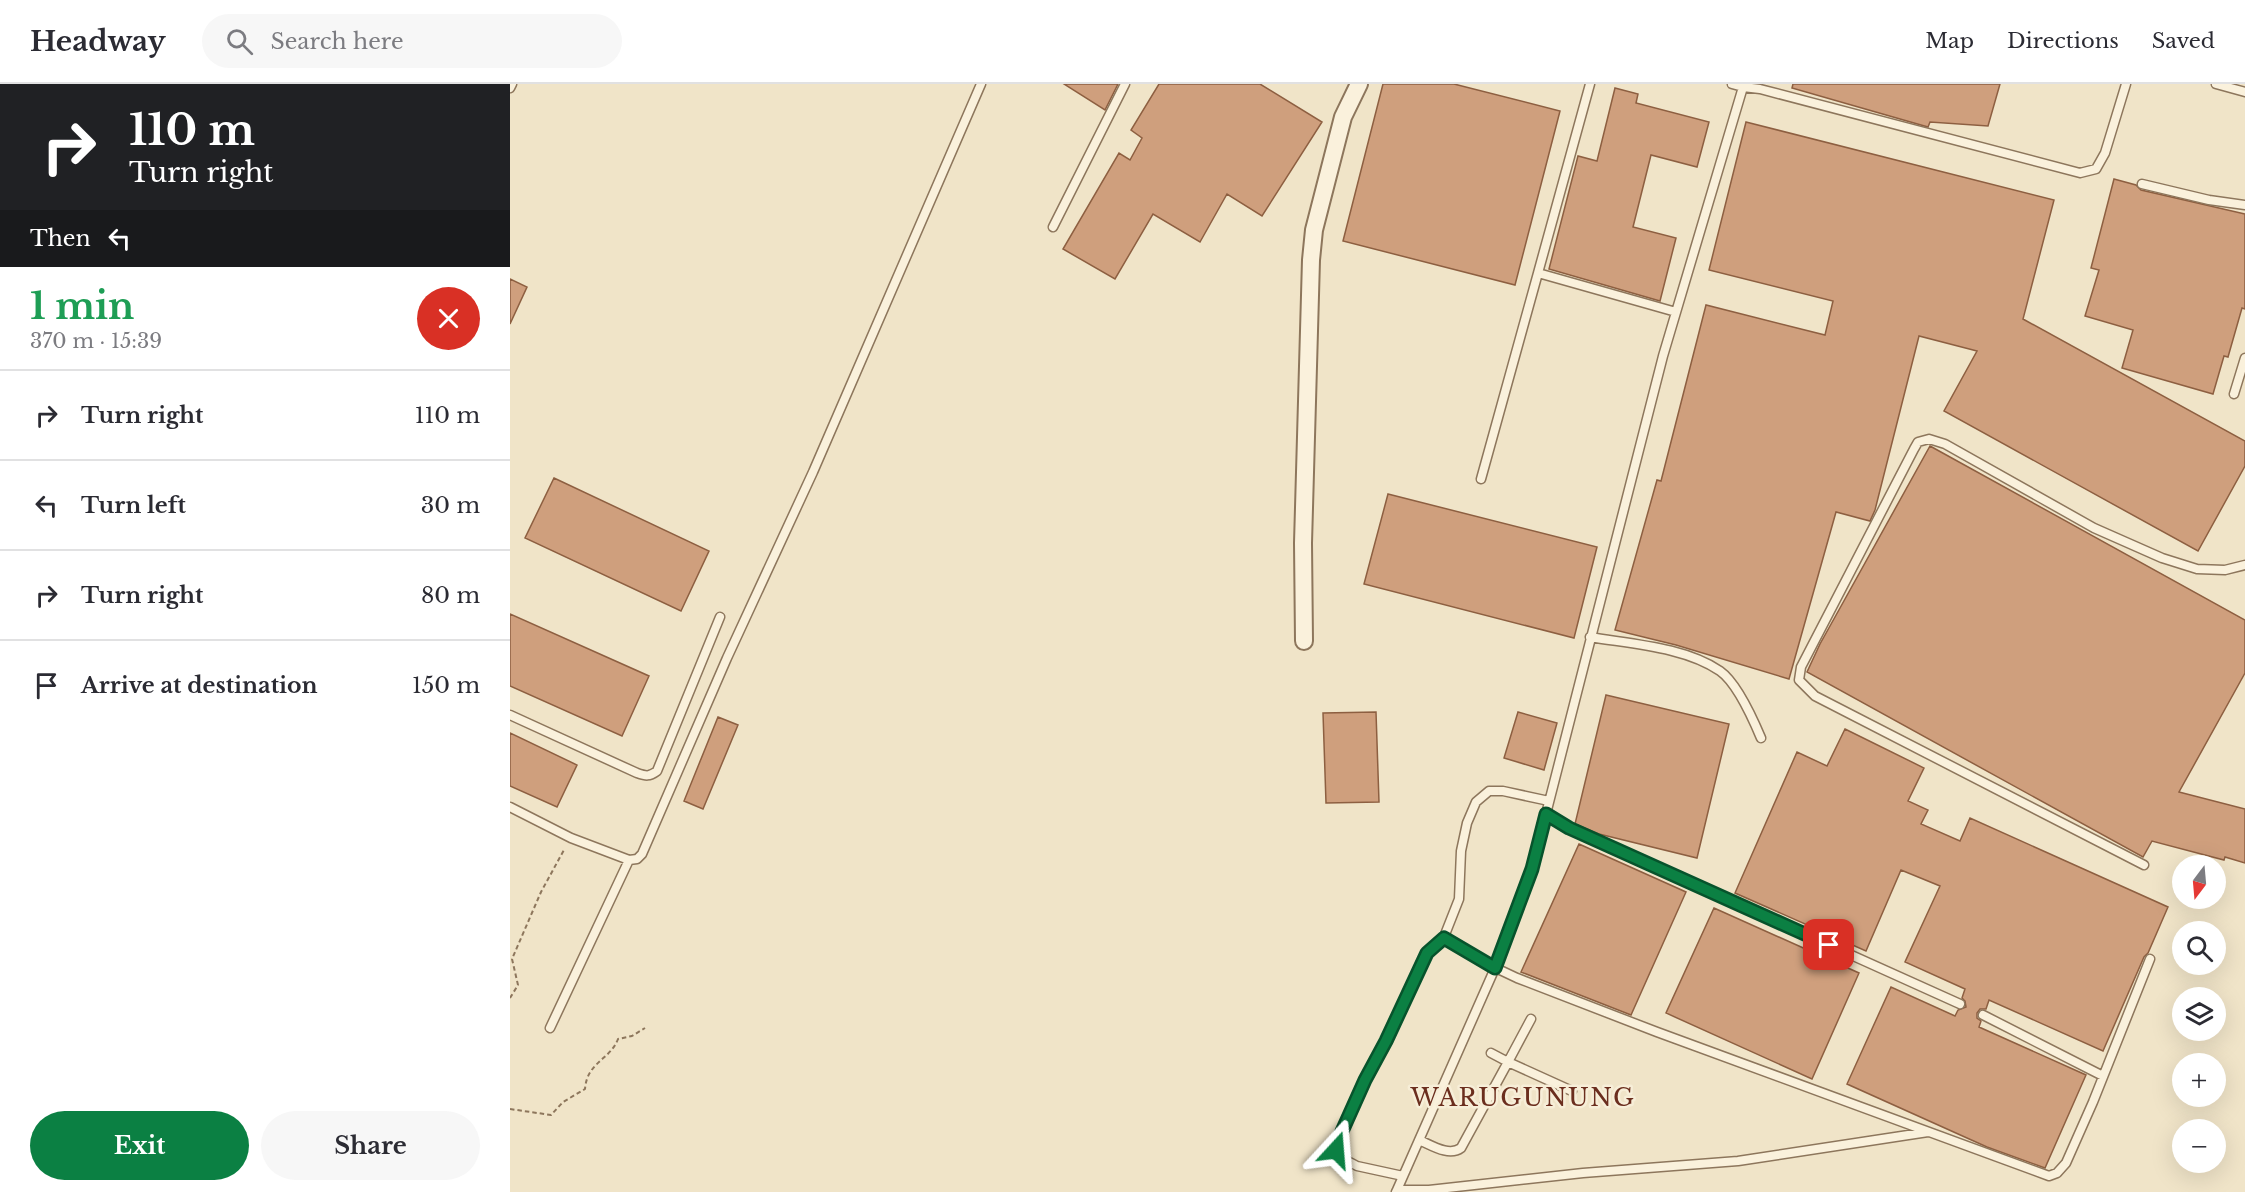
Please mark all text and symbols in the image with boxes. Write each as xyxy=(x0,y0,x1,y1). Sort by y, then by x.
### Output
search box xyxy=(202,14,622,68)
text: Headway xyxy=(30,24,166,59)
icon: search xyxy=(223,25,256,58)
text: Search here xyxy=(271,28,404,55)
text: Map xyxy=(1925,28,1974,54)
text: Directions xyxy=(2007,28,2119,54)
text: Saved xyxy=(2152,28,2215,54)
text: 110 m xyxy=(129,104,255,156)
icon: right xyxy=(30,108,108,186)
text: Turn right xyxy=(129,156,273,189)
icon: left xyxy=(103,222,136,255)
text: Then xyxy=(30,225,91,252)
text: 1 min xyxy=(30,284,134,329)
button: close xyxy=(417,287,480,350)
text: 370 m · 15:39 xyxy=(30,329,162,353)
icon: right xyxy=(30,399,63,432)
text: Turn right xyxy=(81,402,203,429)
text: 110 m xyxy=(415,402,480,429)
icon: left xyxy=(30,489,63,522)
text: Turn left xyxy=(81,492,186,519)
text: 30 m xyxy=(421,492,480,519)
icon: right xyxy=(30,579,63,612)
text: Turn right xyxy=(81,582,203,609)
text: 80 m xyxy=(421,582,480,609)
icon: arrive xyxy=(30,669,63,702)
text: Arrive at destination xyxy=(81,672,318,699)
text: 150 m xyxy=(412,672,480,699)
north arrow xyxy=(2172,855,2226,909)
map controls xyxy=(2172,855,2226,1173)
pin xyxy=(1803,919,1854,970)
button: search xyxy=(2172,921,2226,975)
icon: arrive xyxy=(1812,928,1845,961)
button: layers xyxy=(2172,987,2226,1041)
button: + xyxy=(2172,1053,2226,1107)
district label: WARUGUNUNG xyxy=(1410,1083,1635,1112)
button: Exit xyxy=(30,1111,249,1180)
button: Share xyxy=(261,1111,480,1180)
position arrow xyxy=(1304,1118,1368,1182)
button: − xyxy=(2172,1119,2226,1173)

